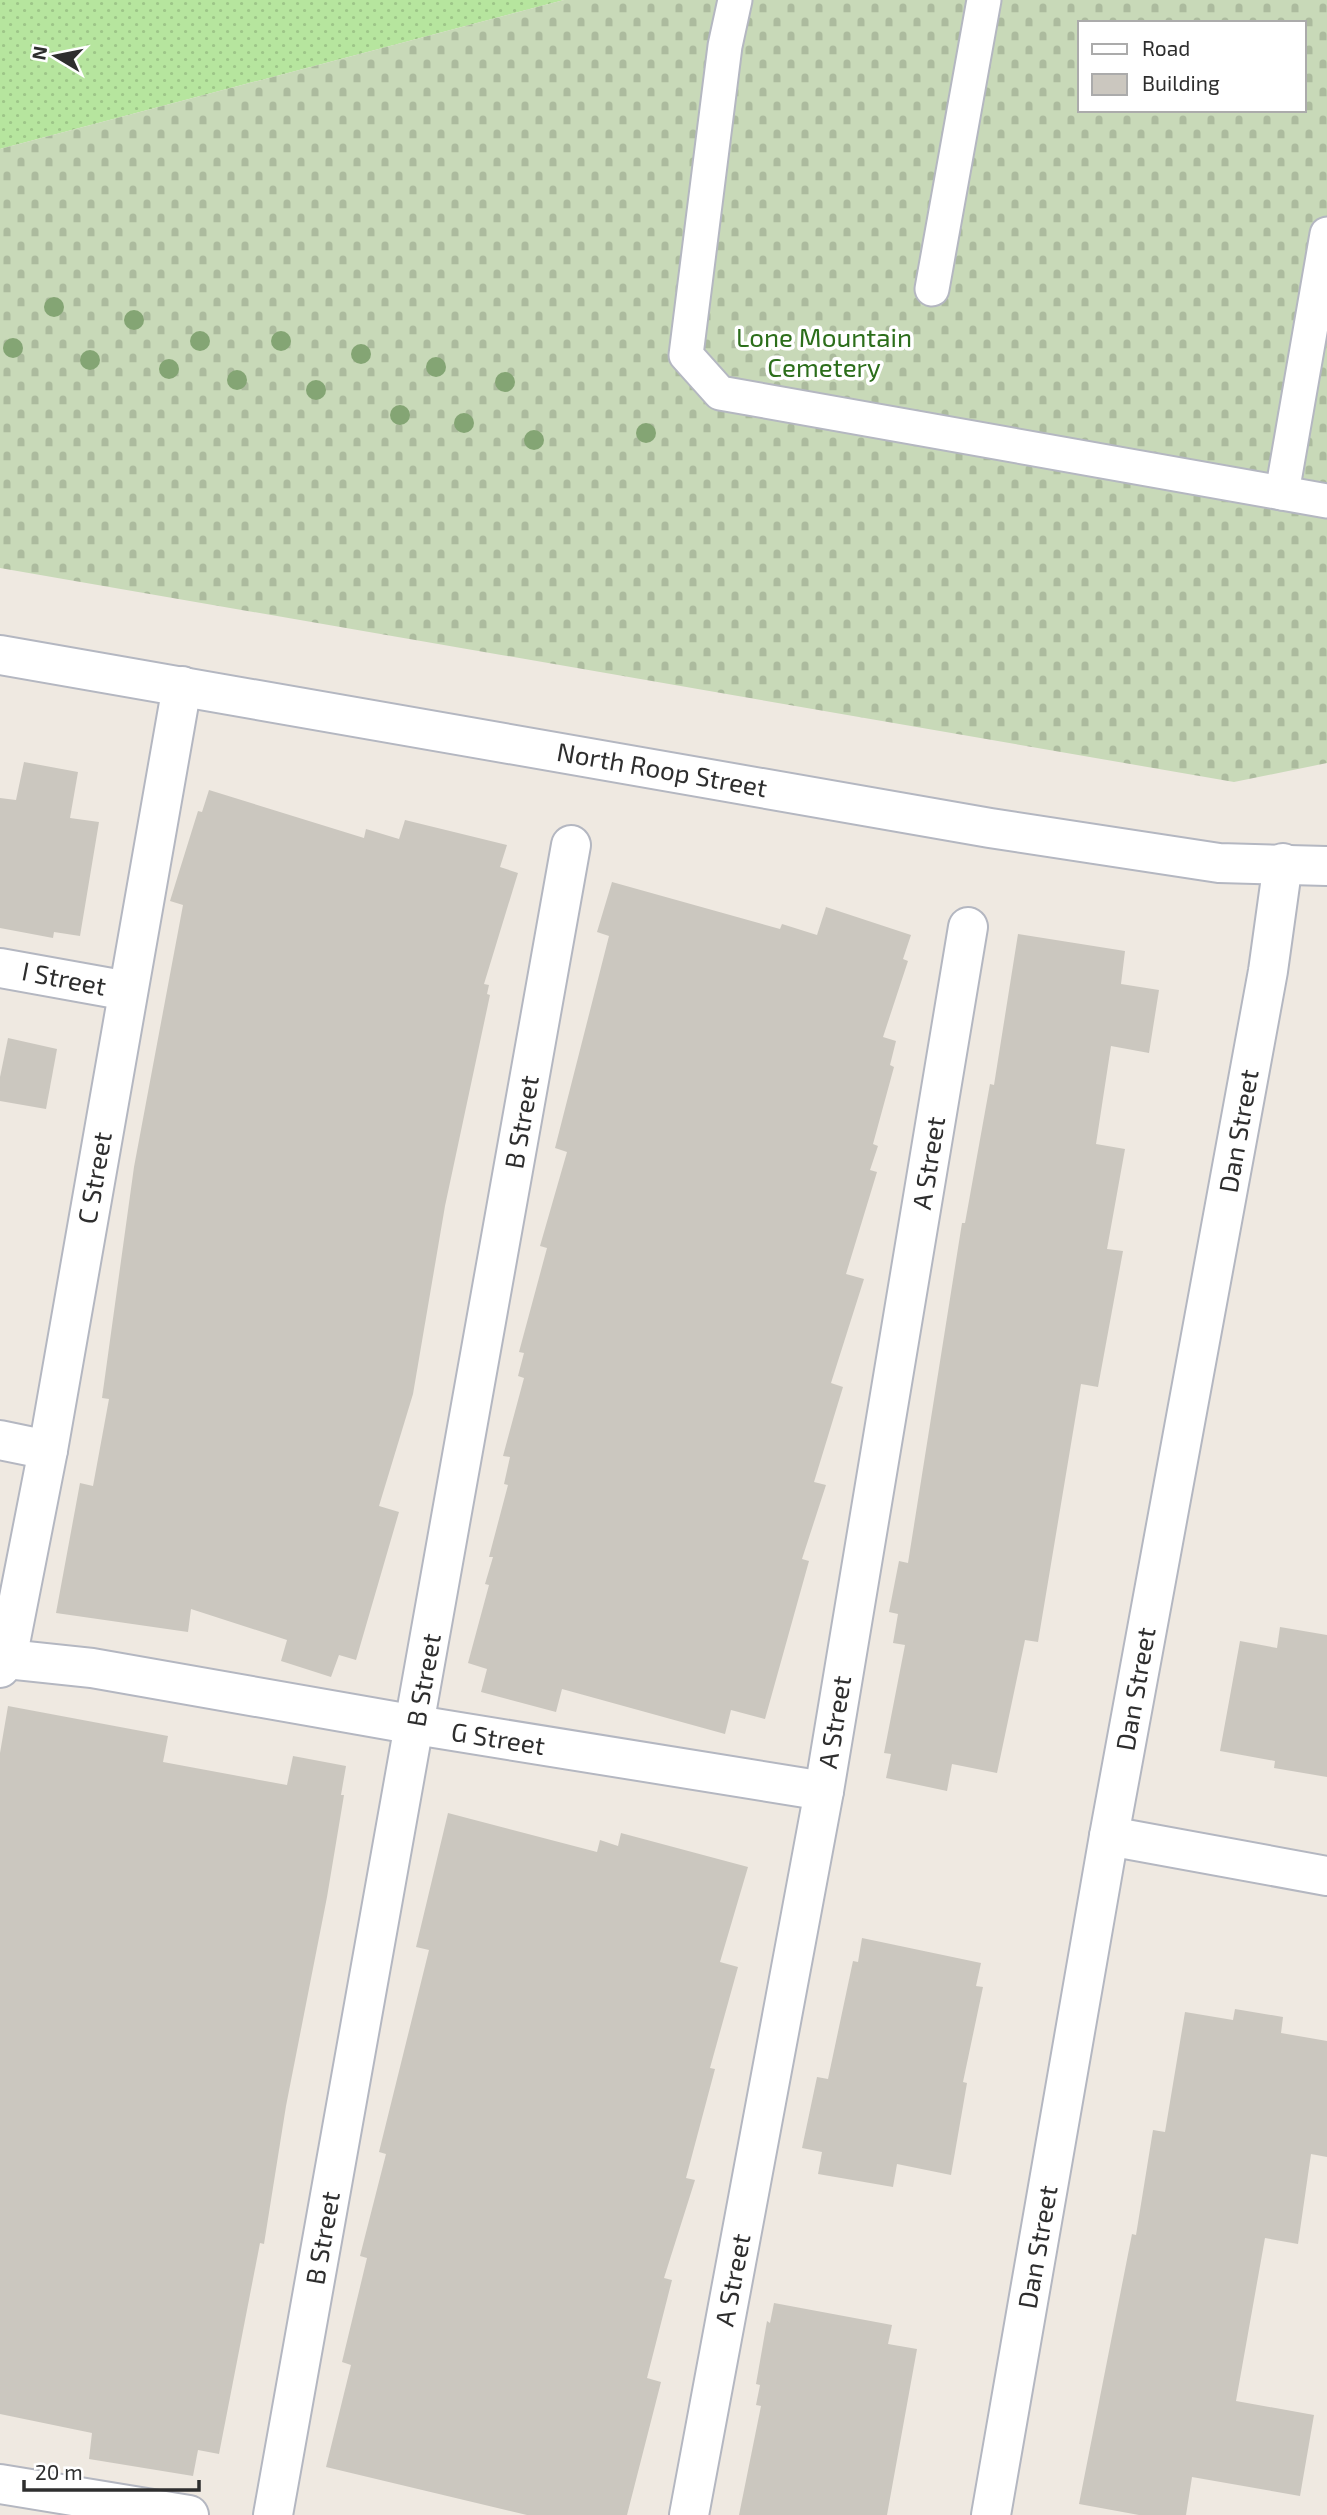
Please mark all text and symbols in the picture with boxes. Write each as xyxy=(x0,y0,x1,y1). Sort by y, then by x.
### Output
north arrow xyxy=(21,21,91,91)
legend xyxy=(1078,21,1306,112)
text: Road xyxy=(1142,35,1190,60)
text: N xyxy=(26,44,51,62)
text: Building xyxy=(1142,70,1220,95)
park label: Lone Mountain Cemetery xyxy=(736,321,912,382)
street label: North Roop Street xyxy=(555,735,770,802)
street label: I Street xyxy=(20,954,109,1001)
street label: Dan Street xyxy=(1211,1067,1264,1195)
street label: B Street xyxy=(497,1073,544,1171)
street label: A Street xyxy=(905,1114,950,1211)
street label: C Street xyxy=(70,1129,117,1226)
street label: Dan Street xyxy=(1108,1625,1161,1753)
street label: B Street xyxy=(399,1631,446,1729)
street label: A Street xyxy=(811,1673,856,1770)
street label: G Street xyxy=(449,1715,547,1760)
street label: Dan Street xyxy=(1010,2183,1063,2311)
street label: B Street xyxy=(298,2189,345,2287)
street label: A Street xyxy=(707,2231,756,2329)
scale bar xyxy=(24,2448,200,2492)
text: 20 m xyxy=(35,2459,83,2484)

